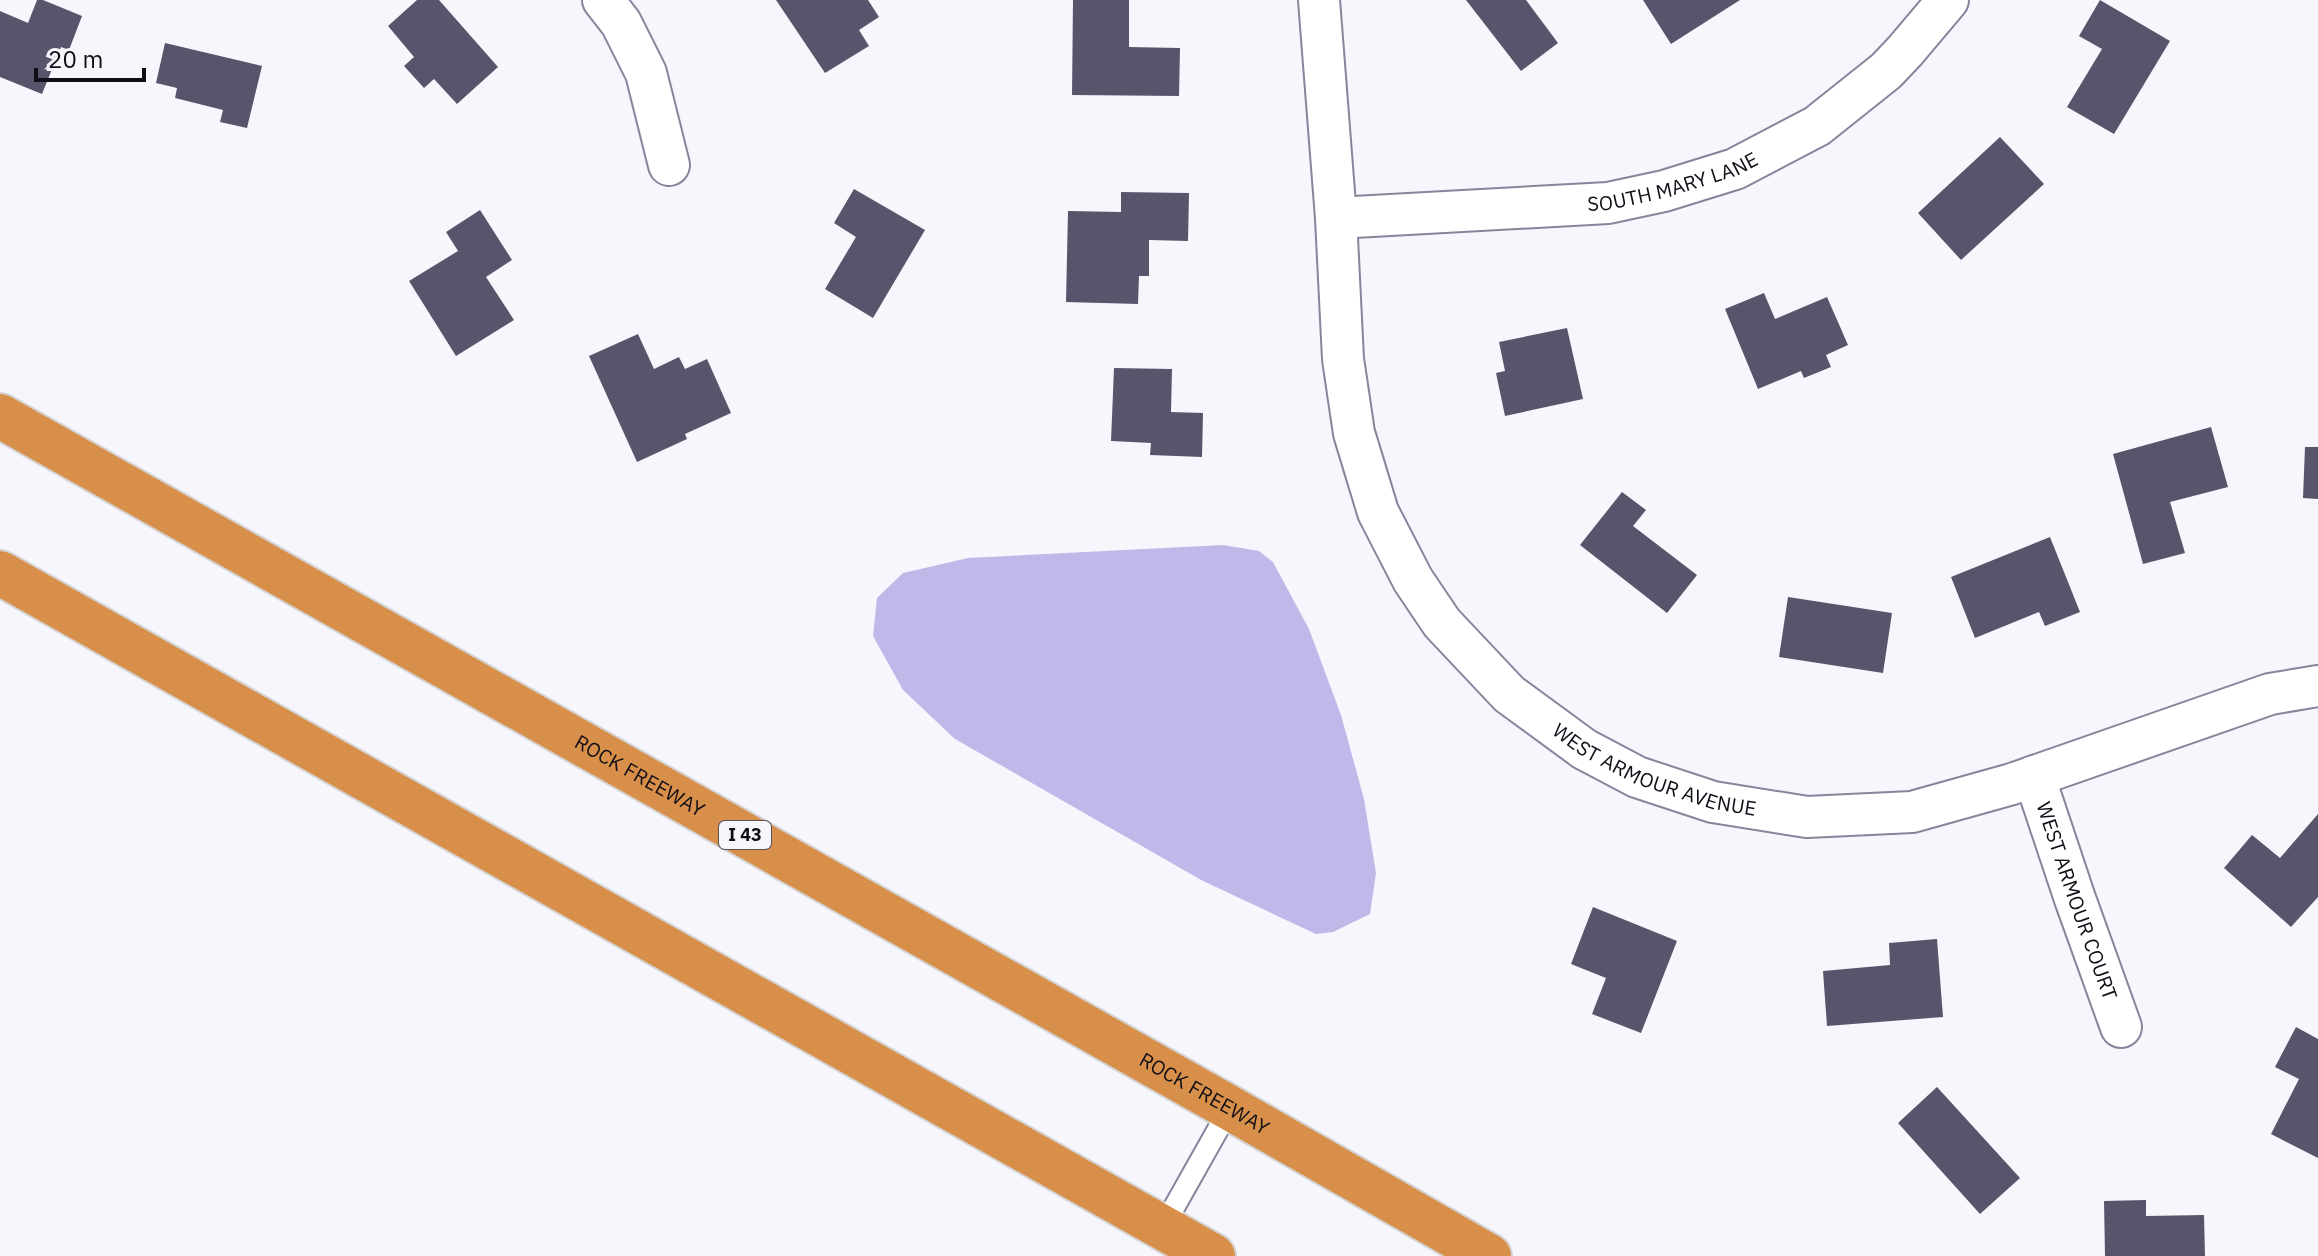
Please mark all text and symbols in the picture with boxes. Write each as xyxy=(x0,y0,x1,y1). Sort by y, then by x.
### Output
scale bar xyxy=(36,32,144,82)
text: 20 m xyxy=(48,43,103,75)
street label: SOUTH MARY LANE xyxy=(1587,145,1763,217)
street label: WEST ARMOUR AVENUE xyxy=(1547,716,1758,822)
street label: ROCK FREEWAY xyxy=(570,728,710,823)
street label: WEST ARMOUR COURT xyxy=(2031,798,2124,1003)
road number: I 43 xyxy=(719,821,771,849)
street label: ROCK FREEWAY xyxy=(1135,1046,1275,1141)

